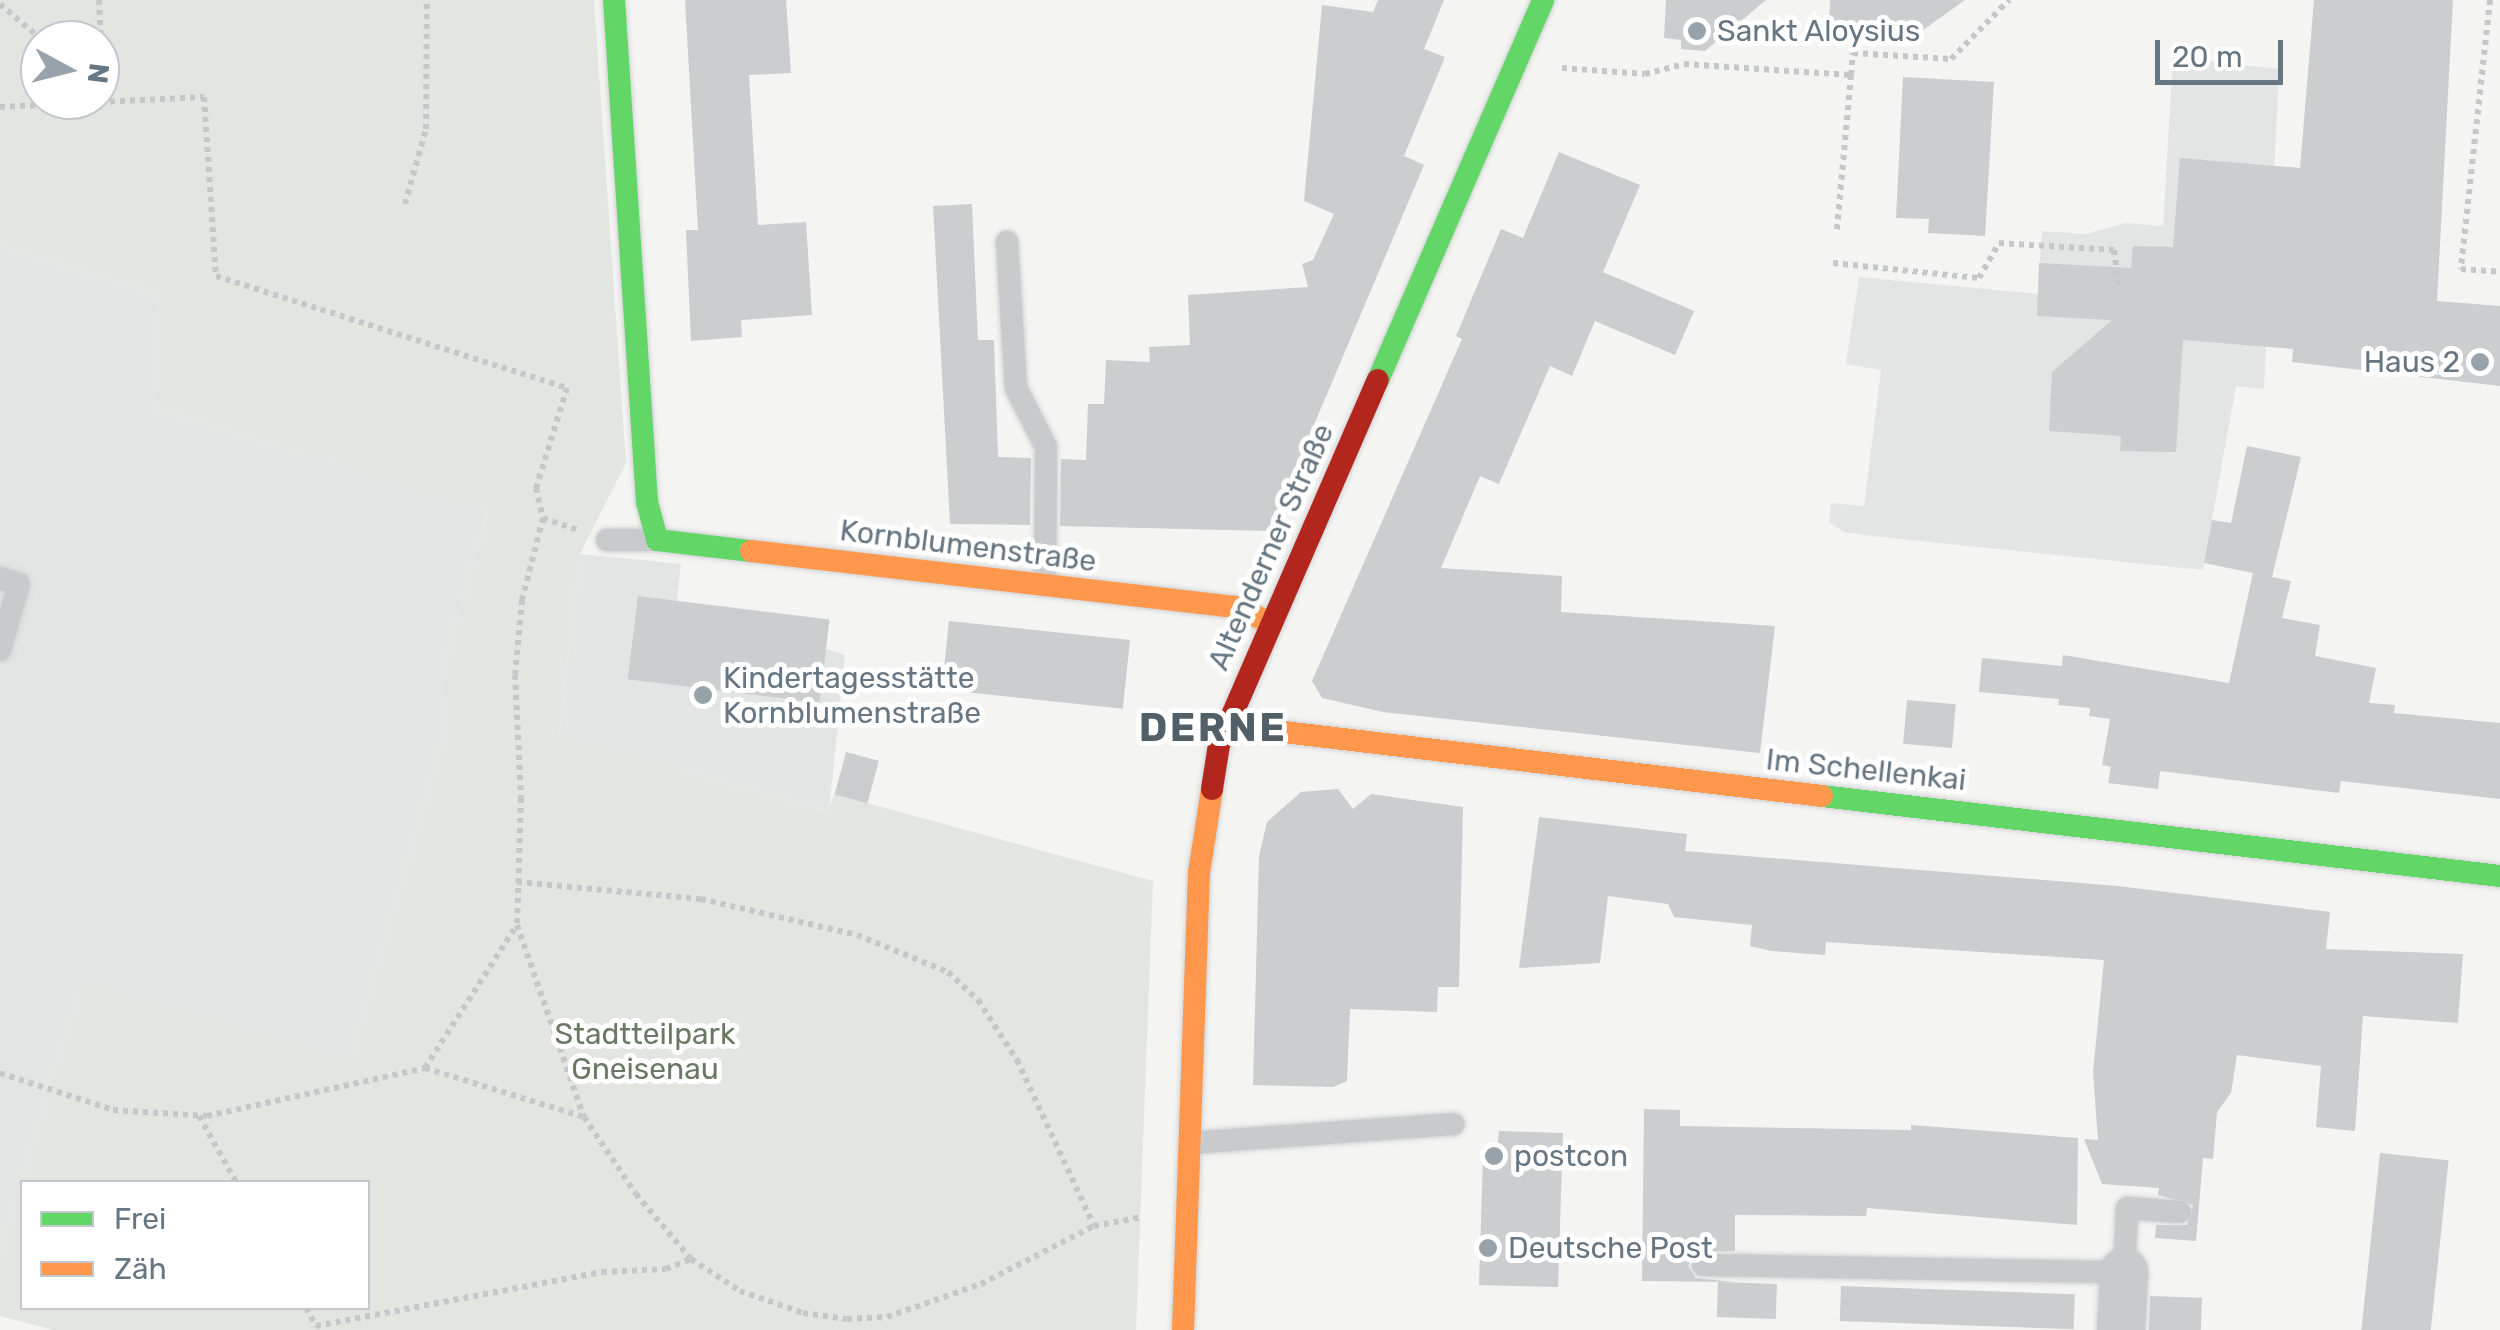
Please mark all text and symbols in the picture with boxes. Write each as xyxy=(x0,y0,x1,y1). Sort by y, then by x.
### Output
place label: Sankt Aloysius xyxy=(1717,13,1921,49)
north arrow xyxy=(20,20,120,120)
marker: Sankt Aloysius xyxy=(1686,20,1708,42)
scale bar xyxy=(2160,20,2288,82)
text: 20 m xyxy=(2172,39,2243,75)
text: N xyxy=(81,61,116,85)
place label: Haus 2 xyxy=(2364,344,2460,380)
marker: Haus 2 xyxy=(2469,351,2491,373)
street label: Altenderner Straße xyxy=(1200,418,1342,676)
street label: Kornblumenstraße xyxy=(838,512,1098,580)
place label: Kindertagesstätte Kornblumenstraße xyxy=(723,660,981,730)
marker: Kindertagesstätte Kornblumenstraße xyxy=(692,684,714,706)
district label: DERNE xyxy=(1139,704,1287,752)
street label: Im Schellenkai xyxy=(1764,742,1968,798)
park label: Stadtteilpark Gneisenau xyxy=(555,1016,735,1086)
place label: postcon xyxy=(1514,1138,1628,1174)
marker: postcon xyxy=(1483,1145,1505,1167)
legend xyxy=(20,1180,370,1310)
text: Frei xyxy=(114,1201,166,1237)
place label: Deutsche Post xyxy=(1508,1230,1713,1266)
marker: Deutsche Post xyxy=(1477,1237,1499,1259)
text: Zäh xyxy=(114,1251,167,1287)

